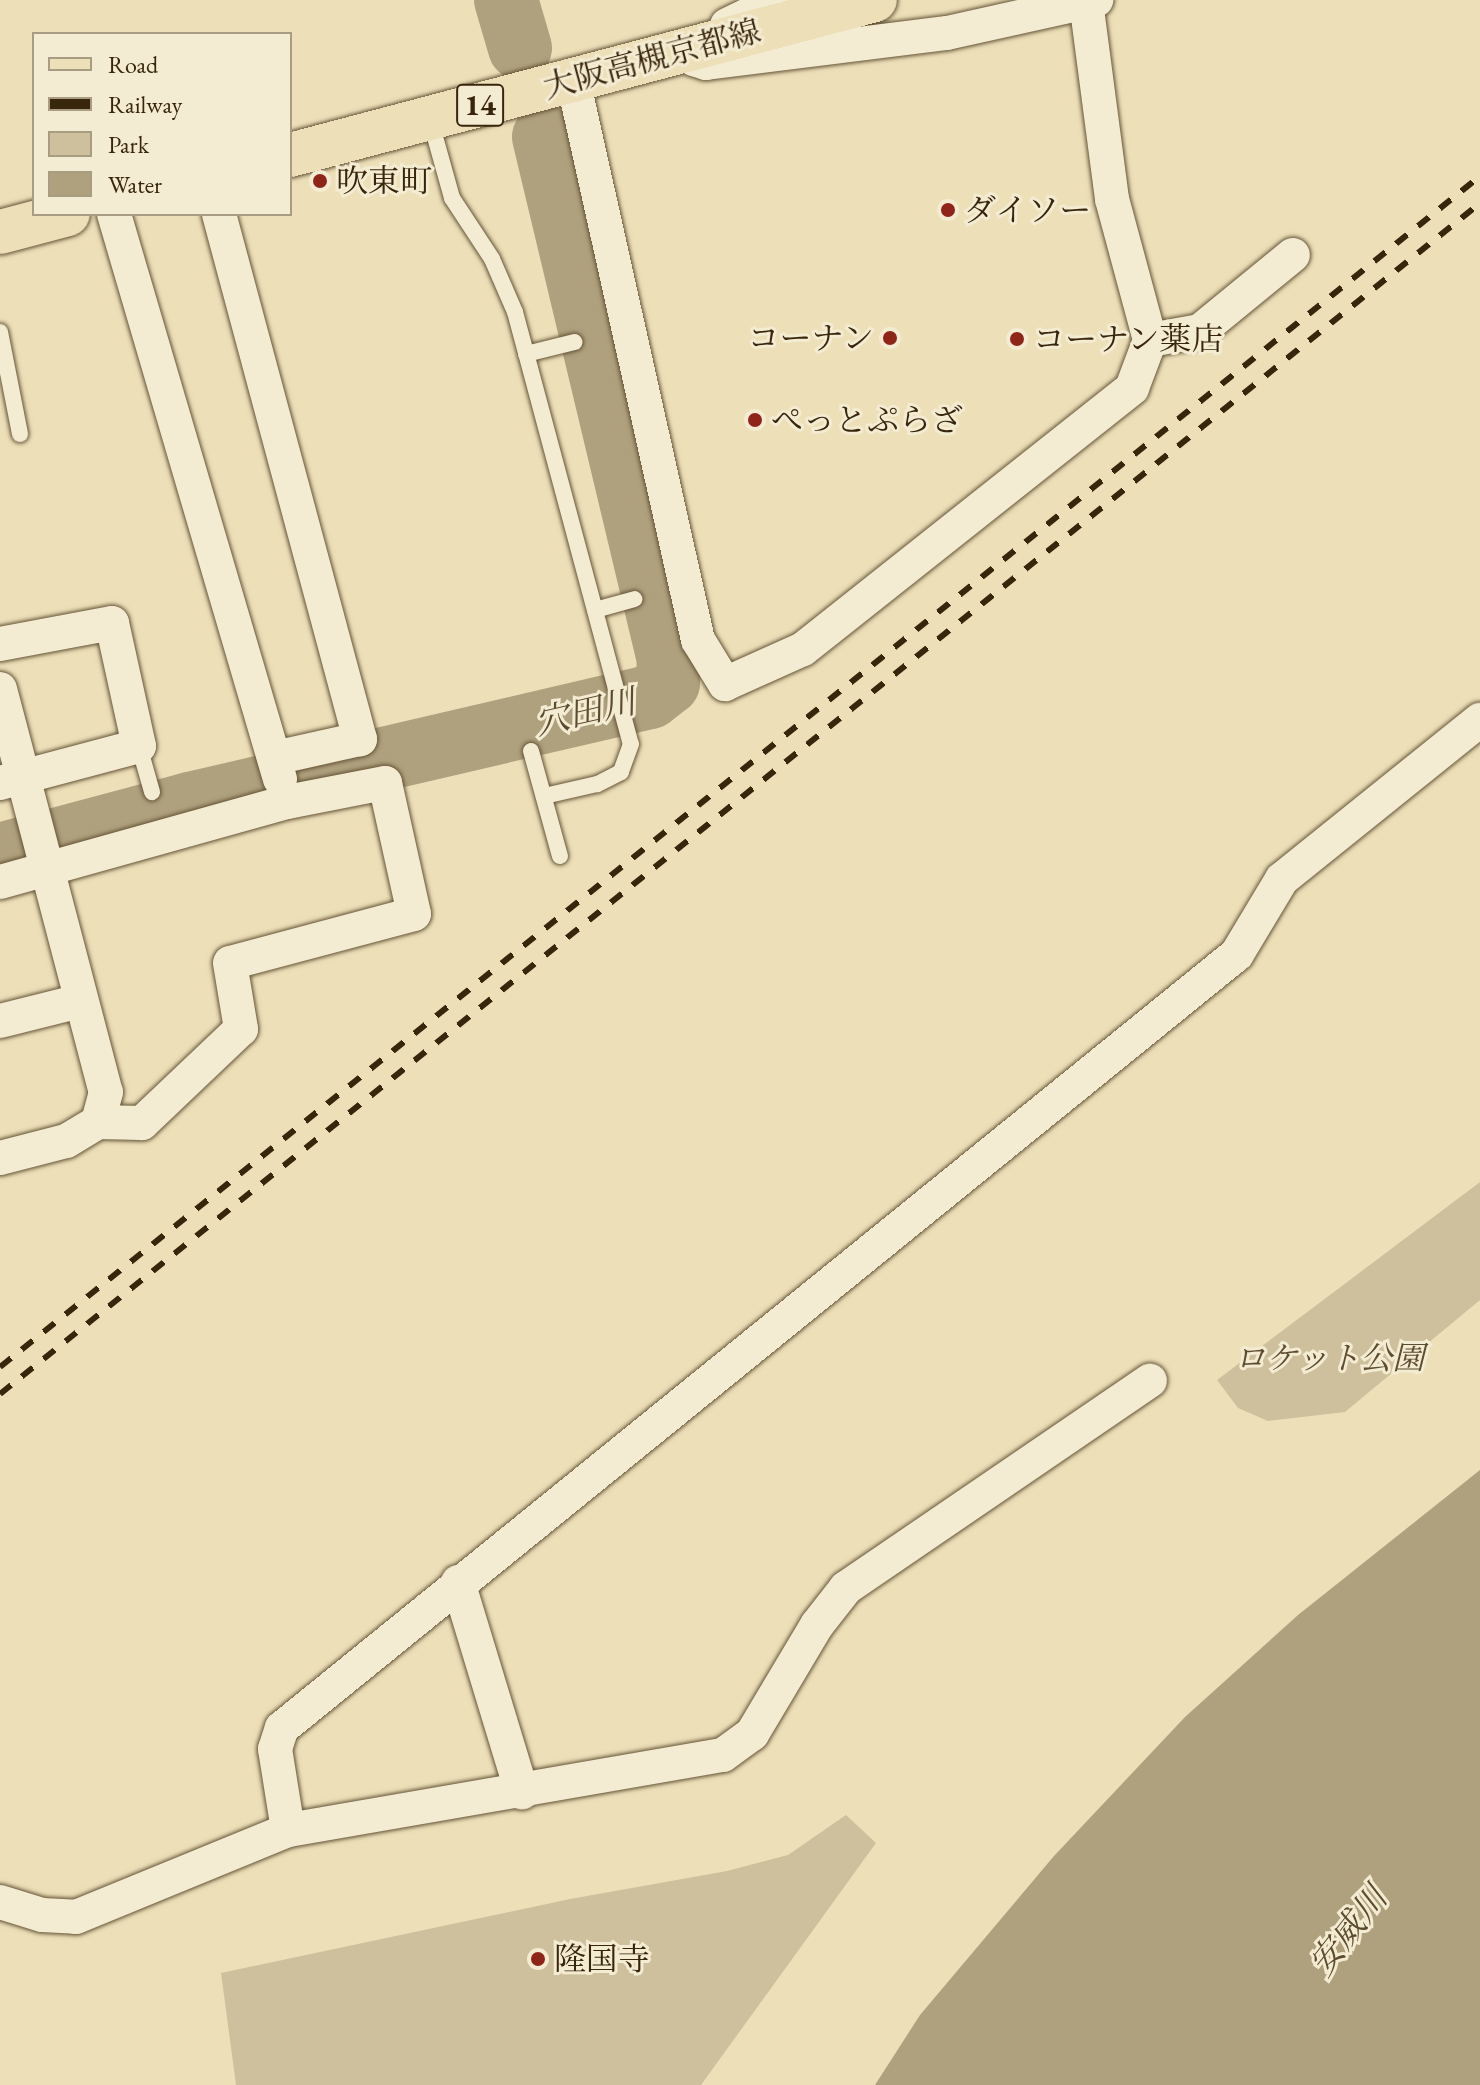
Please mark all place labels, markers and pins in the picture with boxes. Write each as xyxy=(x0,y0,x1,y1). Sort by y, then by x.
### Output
place label: 吹東町 xyxy=(336,162,432,200)
marker: 吹東町 xyxy=(311,172,329,190)
place label: ダイソー xyxy=(964,191,1092,229)
marker: ダイソー xyxy=(939,201,957,219)
place label: コーナン xyxy=(746,319,874,357)
place label: コーナン薬店 xyxy=(1033,320,1225,358)
marker: コーナン xyxy=(881,329,899,347)
marker: コーナン薬店 xyxy=(1008,330,1026,348)
place label: ぺっとぷらざ xyxy=(771,401,963,439)
marker: ぺっとぷらざ xyxy=(746,411,764,429)
place label: 隆国寺 xyxy=(554,1940,650,1978)
marker: 隆国寺 xyxy=(529,1950,547,1968)

